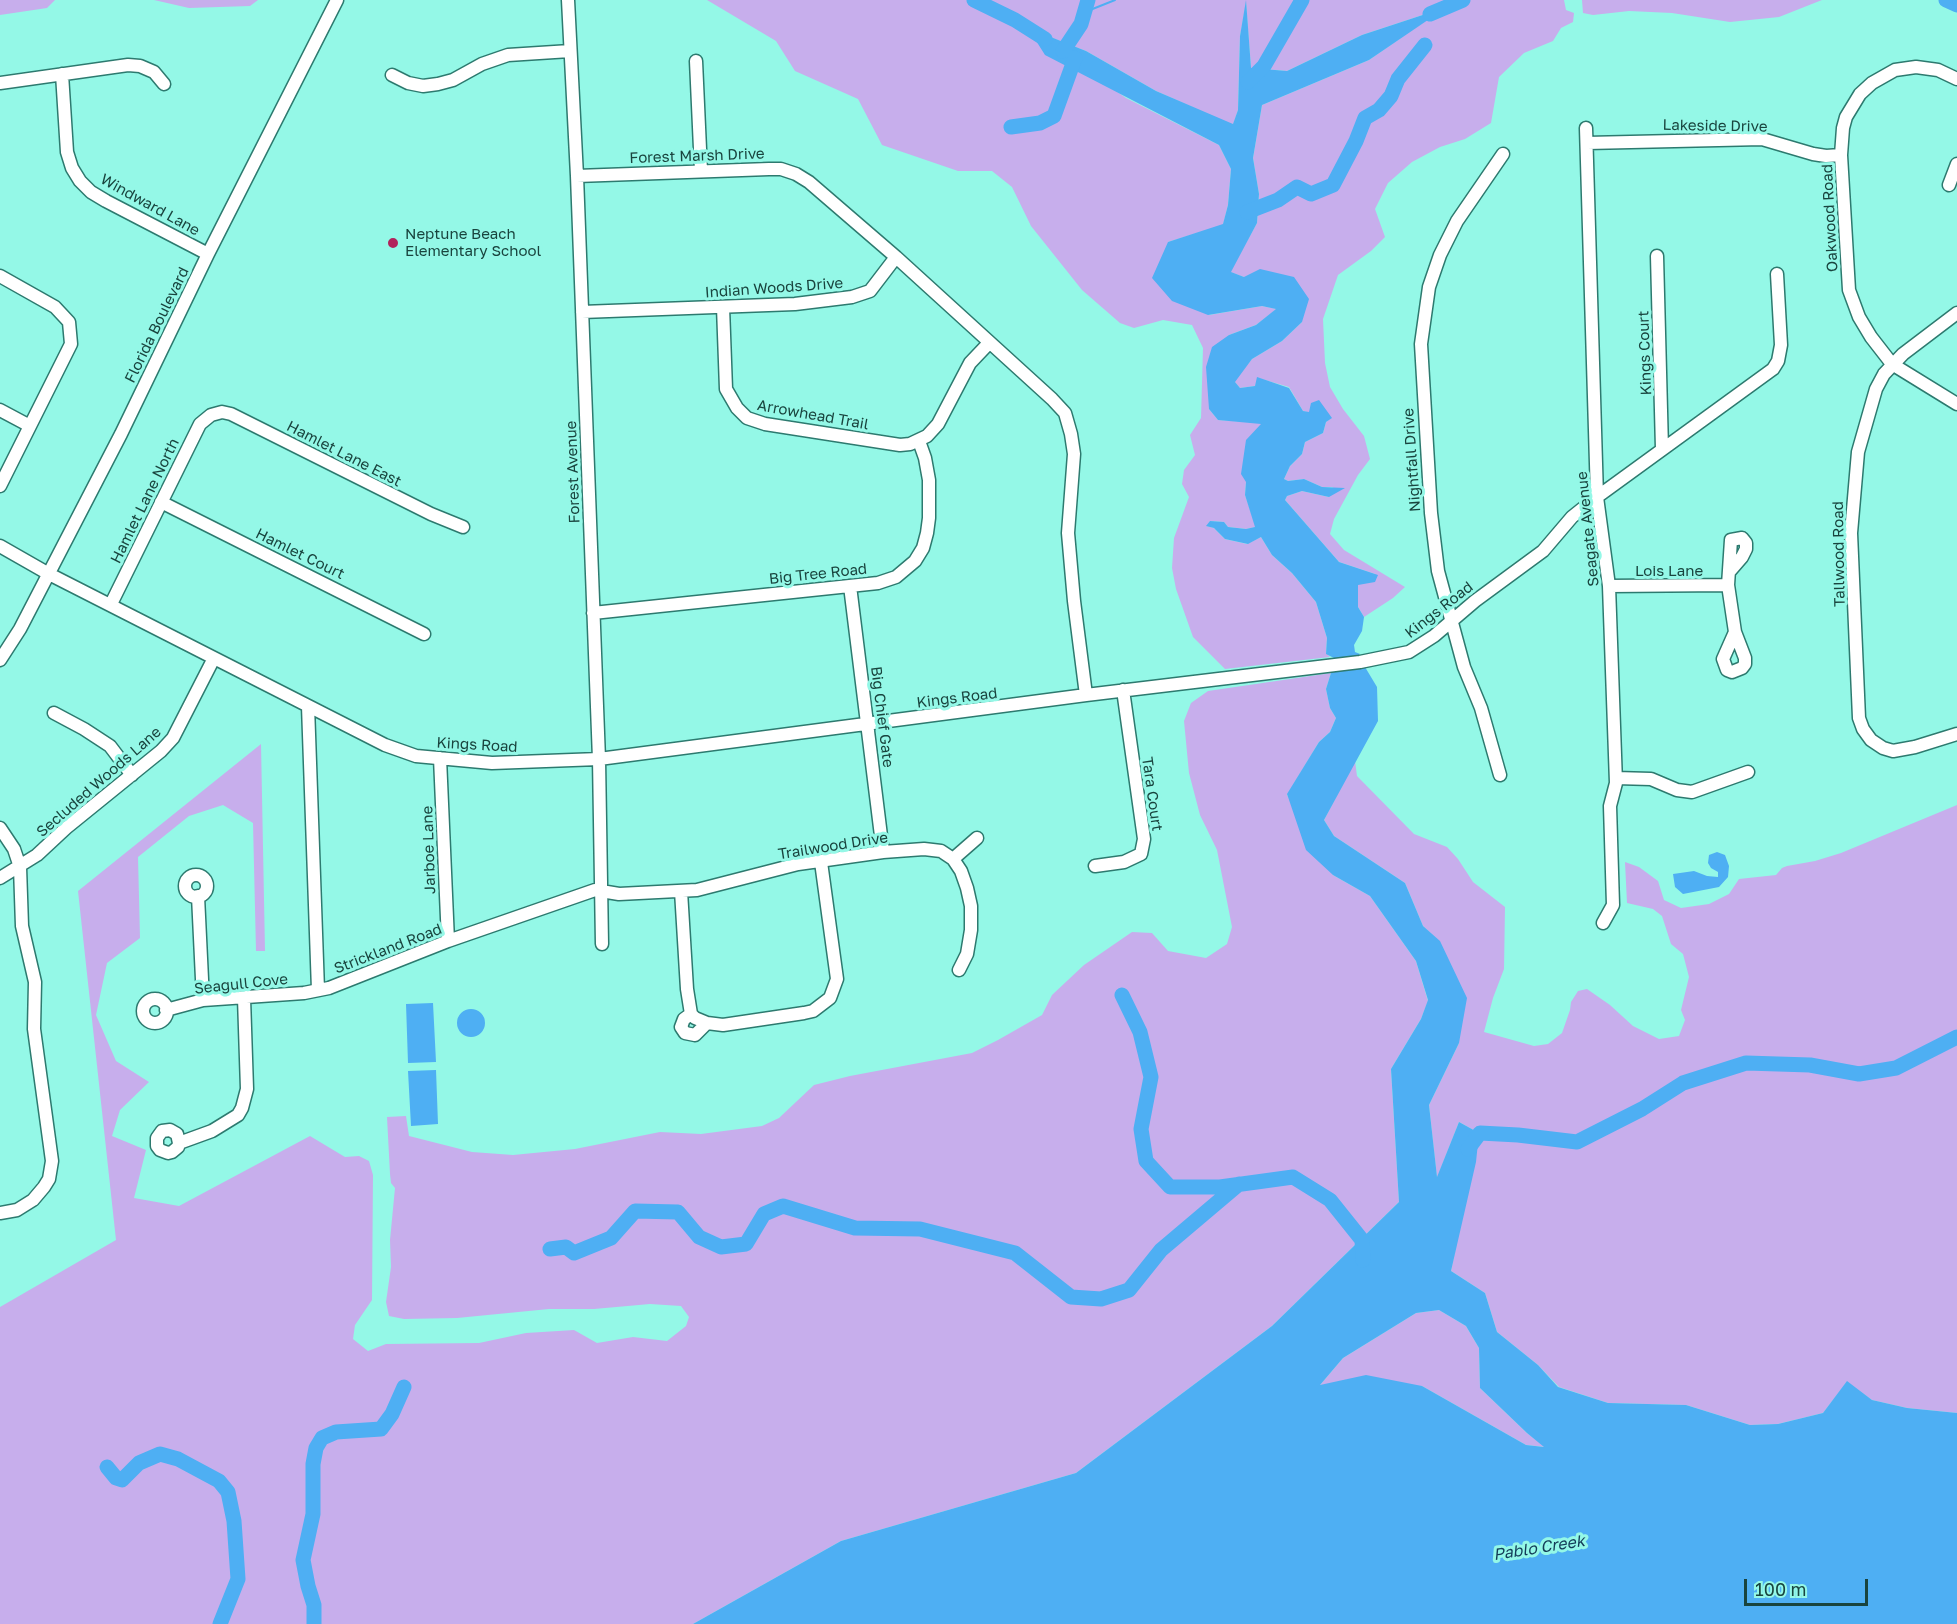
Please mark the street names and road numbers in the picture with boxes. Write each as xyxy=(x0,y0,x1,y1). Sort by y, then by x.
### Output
street label: Lakeside Drive xyxy=(1662,116,1768,136)
street label: Forest Marsh Drive xyxy=(629,145,765,167)
street label: Oakwood Road xyxy=(1818,164,1842,272)
street label: Windward Lane xyxy=(97,170,203,240)
street label: Florida Boulevard xyxy=(121,264,193,386)
street label: Indian Woods Drive xyxy=(704,274,844,302)
street label: Kings Court xyxy=(1635,310,1655,396)
street label: Arrowhead Trail xyxy=(756,396,870,434)
street label: Nightfall Drive xyxy=(1399,408,1425,512)
street label: Hamlet Lane East xyxy=(284,417,404,491)
street label: Forest Avenue xyxy=(562,420,584,524)
street label: Hamlet Lane North xyxy=(107,436,183,566)
street label: Seagate Avenue xyxy=(1573,471,1603,587)
street label: Tallwood Road xyxy=(1829,501,1849,607)
street label: Hamlet Court xyxy=(253,525,347,583)
street label: Big Tree Road xyxy=(768,560,868,588)
street label: Lois Lane xyxy=(1635,562,1703,580)
street label: Kings Road xyxy=(1401,578,1477,642)
street label: Big Chief Gate xyxy=(867,665,897,769)
street label: Kings Road xyxy=(916,684,998,712)
street label: Secluded Woods Lane xyxy=(33,723,165,841)
street label: Kings Road xyxy=(436,734,518,756)
street label: Tara Court xyxy=(1138,756,1166,832)
street label: Jarboe Lane xyxy=(418,806,440,894)
street label: Trailwood Drive xyxy=(777,828,889,864)
street label: Strickland Road xyxy=(332,920,444,978)
street label: Seagull Cove xyxy=(193,970,289,998)

